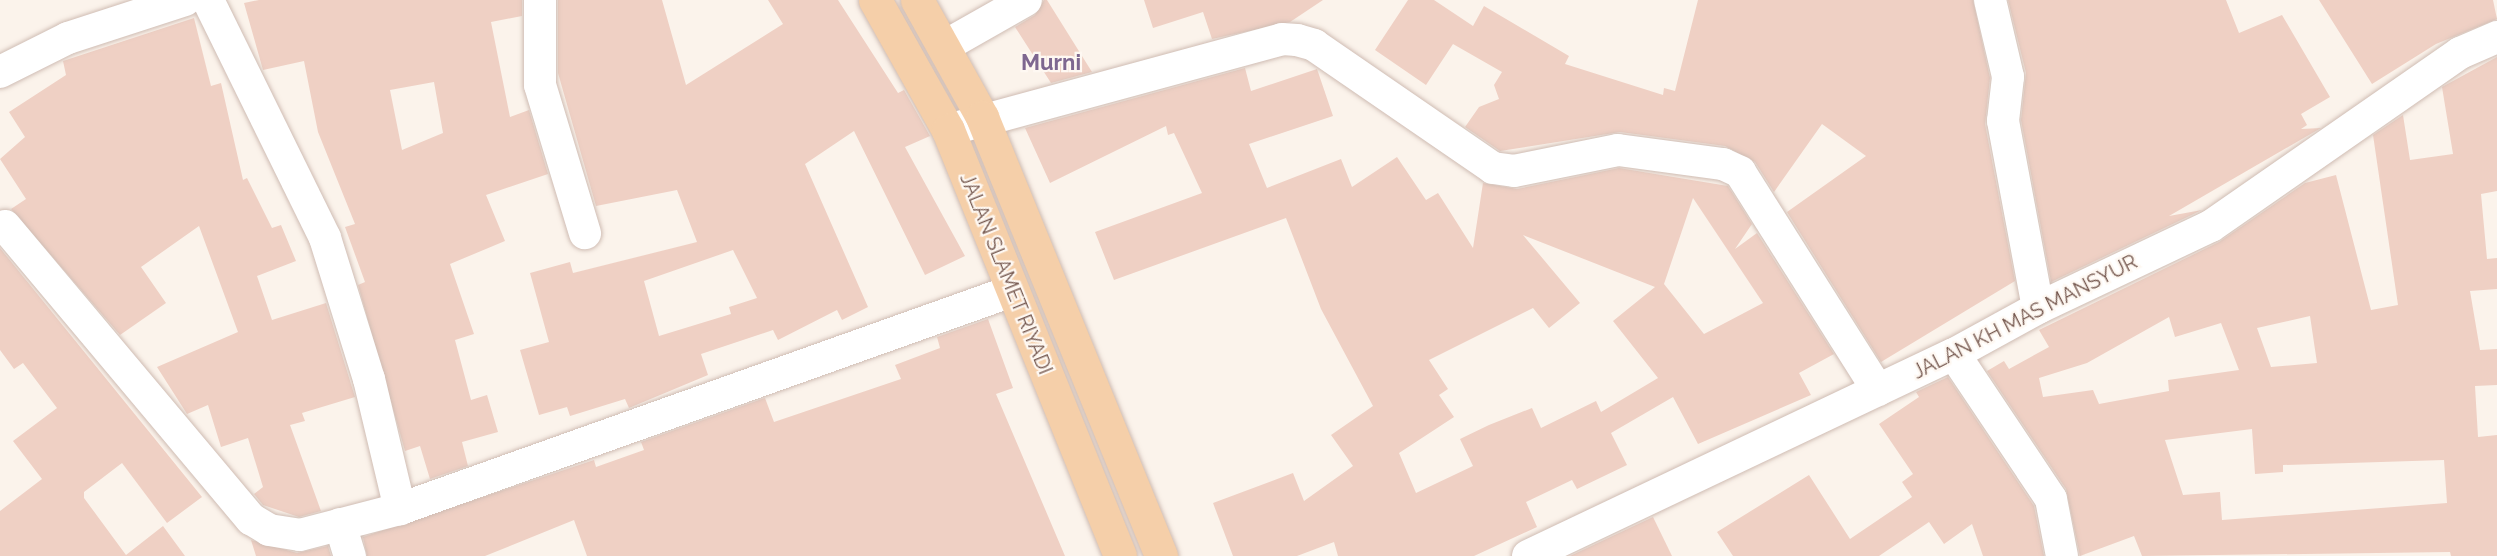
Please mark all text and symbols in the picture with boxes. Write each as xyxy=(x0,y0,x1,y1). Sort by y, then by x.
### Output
district label: Murni xyxy=(1021,50,1081,76)
street label: JALAN SLAMET RIYADI xyxy=(955,170,1057,378)
street label: JALAN KH MAS MANSYUR xyxy=(1909,250,2141,384)

